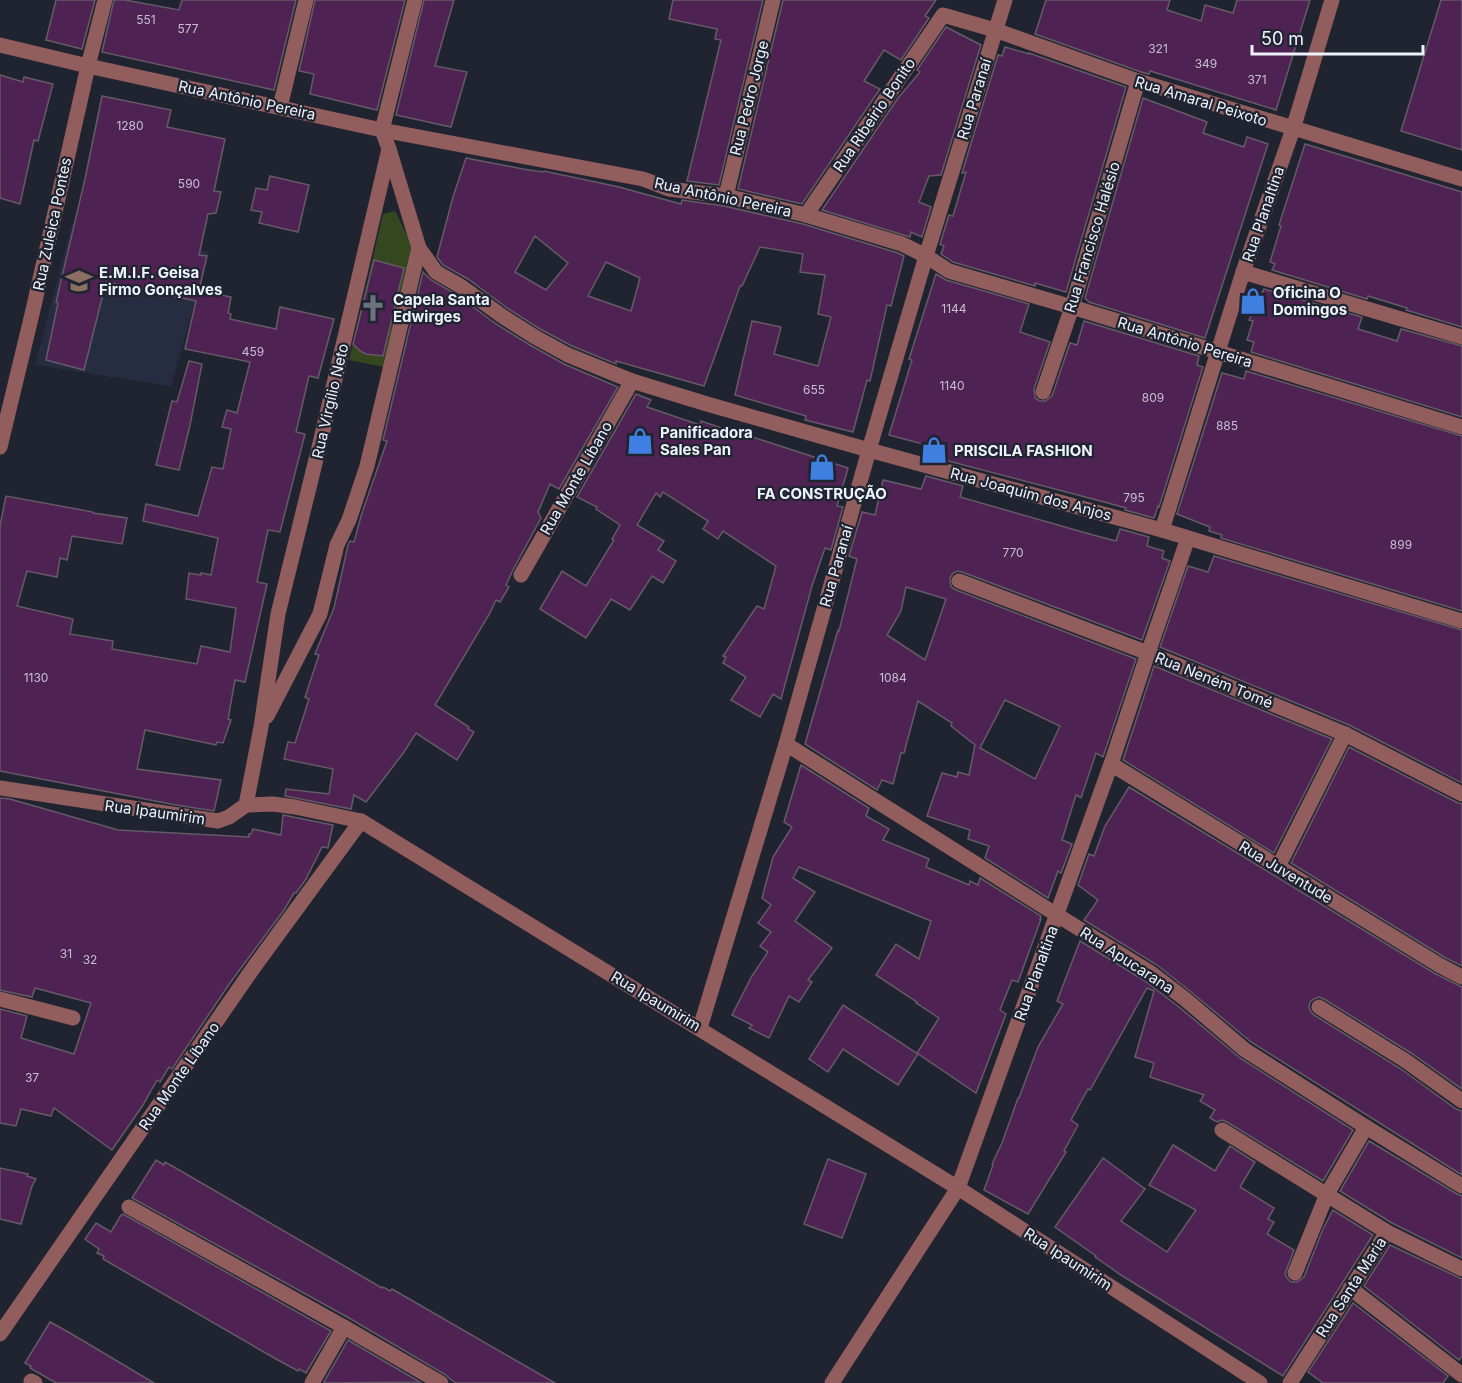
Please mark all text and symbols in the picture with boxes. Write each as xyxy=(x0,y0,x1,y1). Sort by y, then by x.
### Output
house number: 551 xyxy=(136,12,156,27)
scale bar xyxy=(1252,18,1423,56)
house number: 577 xyxy=(177,21,199,36)
text: 50 m xyxy=(1261,28,1304,49)
street label: Rua Pedro Jorge xyxy=(725,38,773,158)
house number: 321 xyxy=(1148,41,1168,56)
street label: Rua Ribeirio Bonito xyxy=(829,54,919,176)
street label: Rua Paranaí xyxy=(953,56,995,142)
house number: 349 xyxy=(1195,56,1217,71)
street label: Rua Amaral Peixoto xyxy=(1132,72,1270,130)
house number: 371 xyxy=(1247,72,1267,87)
street label: Rua Antônio Pereira xyxy=(177,76,317,124)
house number: 1280 xyxy=(116,118,144,133)
street label: Rua Zuleica Pontes xyxy=(29,156,75,292)
street label: Rua Francisco Halésio xyxy=(1060,159,1124,315)
street label: Rua Planaltina xyxy=(1238,164,1288,264)
street label: Rua Antônio Pereira xyxy=(653,173,793,221)
house number: 590 xyxy=(178,176,200,191)
place label: E.M.I.F. Geisa Firmo Gonçalves xyxy=(99,263,222,299)
school or university icon: E.M.I.F. Geisa Firmo Gonçalves xyxy=(64,266,94,296)
place label: Oficina O Domingos xyxy=(1273,283,1347,319)
shop icon: Oficina O Domingos xyxy=(1238,286,1268,316)
place label: Capela Santa Edwirges xyxy=(393,290,490,326)
church icon: Capela Santa Edwirges xyxy=(358,293,388,323)
house number: 1144 xyxy=(941,301,967,316)
street label: Rua Antônio Pereira xyxy=(1115,312,1255,372)
street label: Rua Virgílio Neto xyxy=(308,342,352,460)
house number: 459 xyxy=(242,344,264,359)
house number: 1140 xyxy=(939,378,965,393)
house number: 655 xyxy=(803,382,825,397)
house number: 809 xyxy=(1142,390,1164,405)
street label: Rua Monte Líbano xyxy=(536,418,616,538)
house number: 885 xyxy=(1216,418,1238,433)
place label: Panificadora Sales Pan xyxy=(660,423,753,459)
shop icon: Panificadora Sales Pan xyxy=(625,426,655,456)
shop icon: PRISCILA FASHION xyxy=(919,435,949,465)
place label: PRISCILA FASHION xyxy=(954,441,1093,460)
shop icon: FA CONSTRUÇÃO xyxy=(807,452,837,482)
street label: Rua Joaquim dos Anjos xyxy=(948,463,1114,525)
place label: FA CONSTRUÇÃO xyxy=(757,484,887,503)
house number: 795 xyxy=(1123,490,1145,505)
street label: Rua Paranaí xyxy=(815,523,857,609)
house number: 899 xyxy=(1390,537,1412,552)
house number: 770 xyxy=(1002,545,1024,560)
street label: Rua Neném Tomé xyxy=(1152,648,1276,712)
house number: 1130 xyxy=(24,670,48,685)
house number: 1084 xyxy=(879,670,907,685)
street label: Rua Ipaumirim xyxy=(104,796,206,828)
street label: Rua Juventude xyxy=(1236,837,1336,907)
street label: Rua Planaltina xyxy=(1010,923,1062,1023)
street label: Rua Apucarana xyxy=(1077,923,1177,997)
house number: 31 xyxy=(60,946,72,961)
house number: 32 xyxy=(83,952,97,967)
street label: Rua Ipaumirim xyxy=(608,967,704,1035)
street label: Rua Monte Líbano xyxy=(135,1018,223,1134)
house number: 37 xyxy=(25,1070,39,1085)
street label: Rua Ipaumirim xyxy=(1020,1223,1116,1295)
street label: Rua Santa Maria xyxy=(1312,1233,1390,1341)

